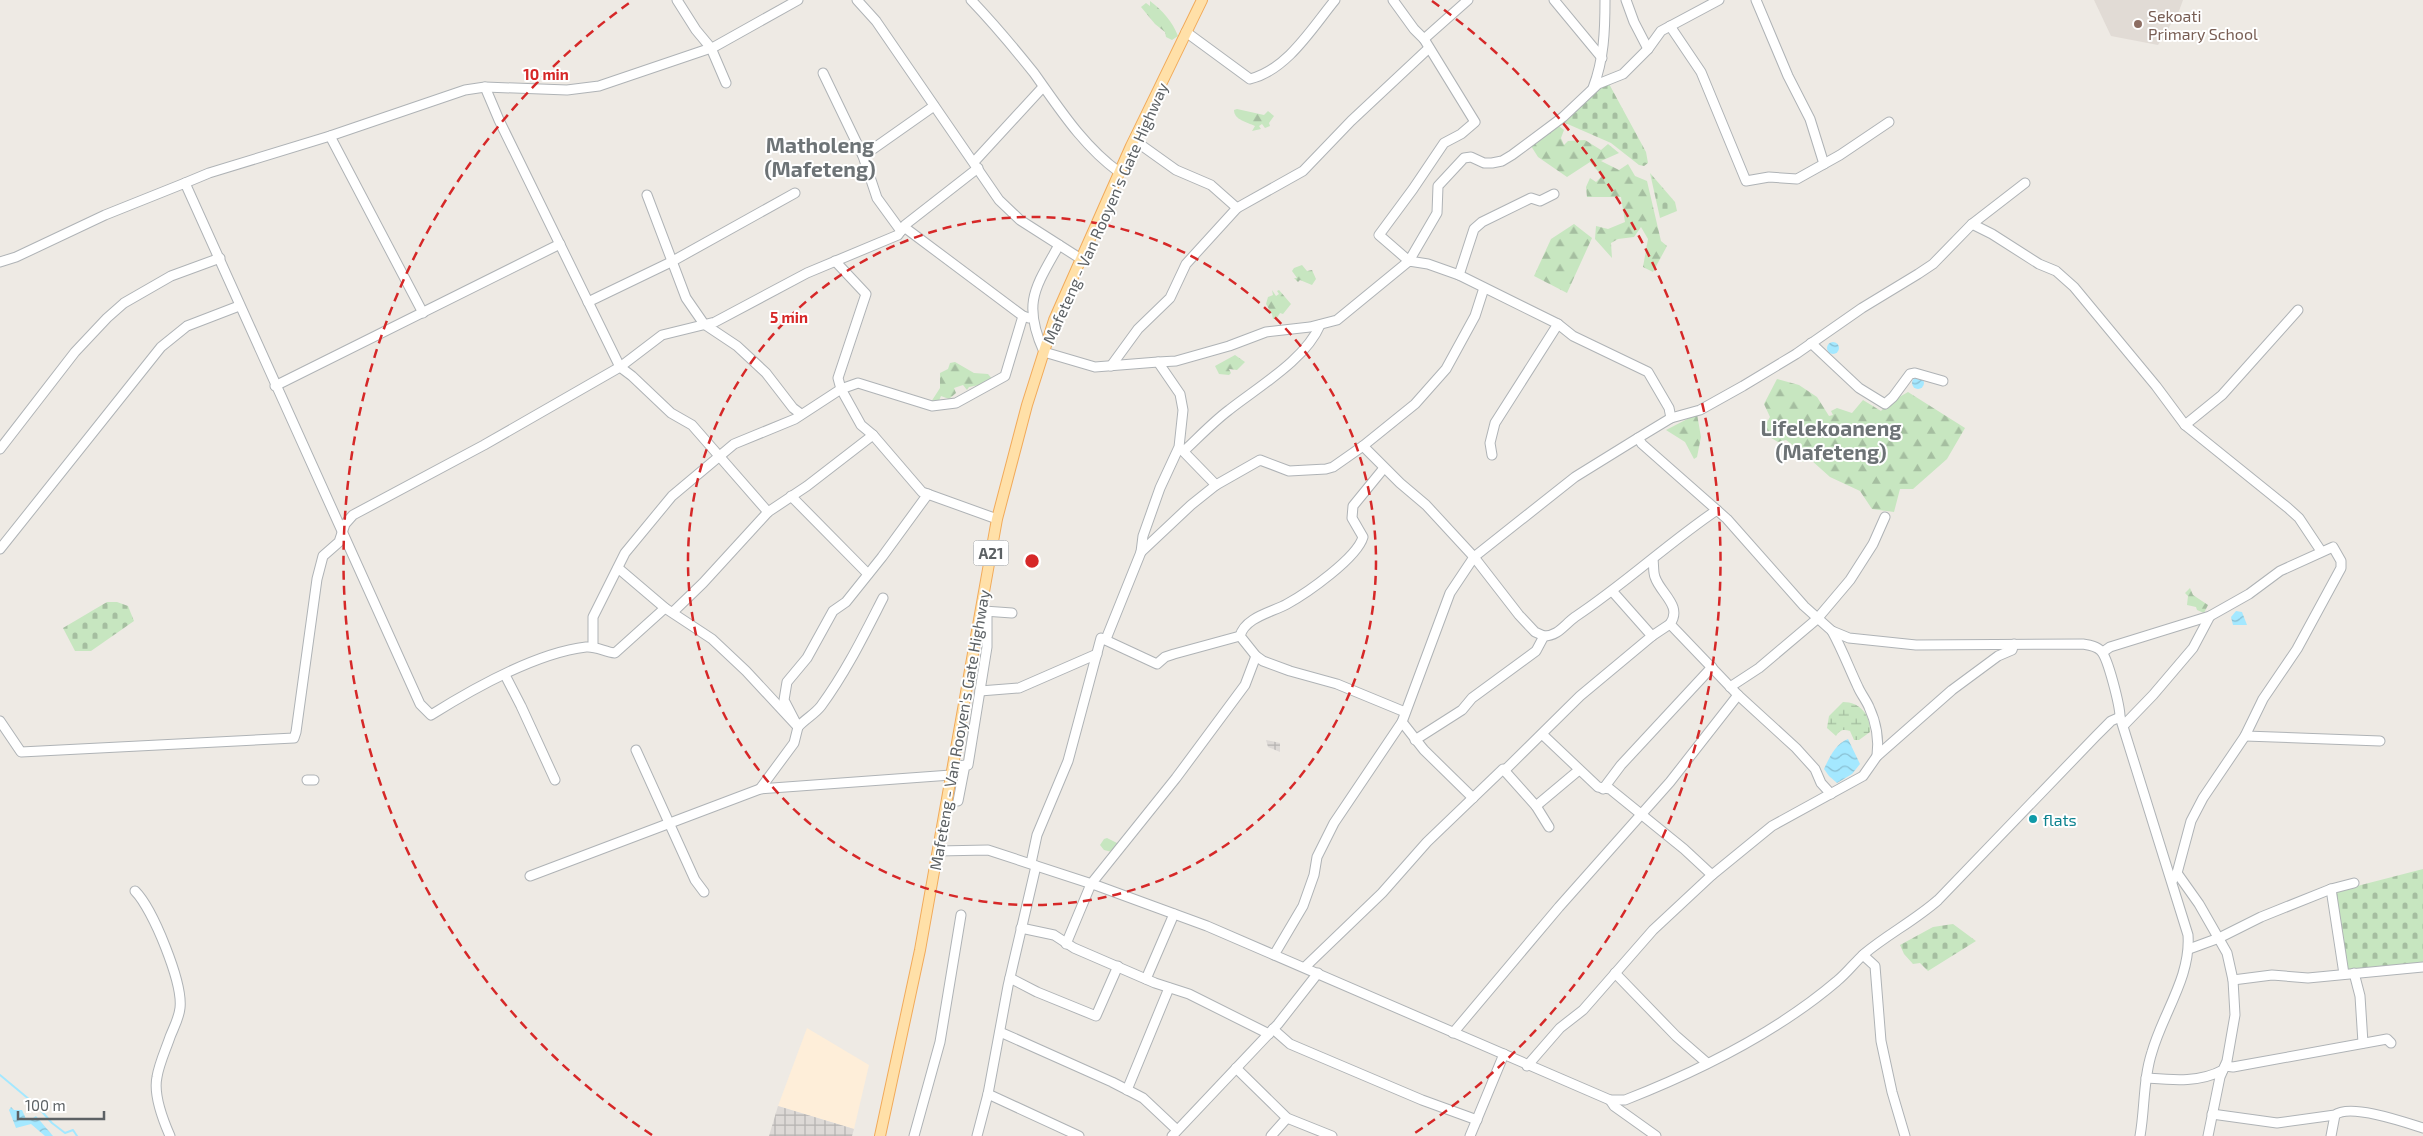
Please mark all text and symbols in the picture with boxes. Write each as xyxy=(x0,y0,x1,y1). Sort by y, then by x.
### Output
place label: Sekoati Primary School xyxy=(2148,6,2258,43)
marker: Sekoati Primary School xyxy=(2132,18,2144,30)
text: 10 min xyxy=(523,65,569,83)
street label: Mafeteng - Van Rooyen's Gate Highway xyxy=(1038,79,1172,347)
district label: Matholeng (Mafeteng) xyxy=(764,132,876,181)
text: 5 min xyxy=(770,308,808,326)
district label: Lifelekoaneng (Mafeteng) xyxy=(1761,415,1901,464)
road number: A21 xyxy=(974,540,1008,566)
centre of rings xyxy=(1023,552,1041,570)
street label: Mafeteng - Van Rooyen's Gate Highway xyxy=(925,588,993,872)
place label: flats xyxy=(2043,810,2077,829)
marker: flats xyxy=(2027,813,2039,825)
scale bar xyxy=(18,1088,104,1120)
text: 100 m xyxy=(25,1096,66,1114)

